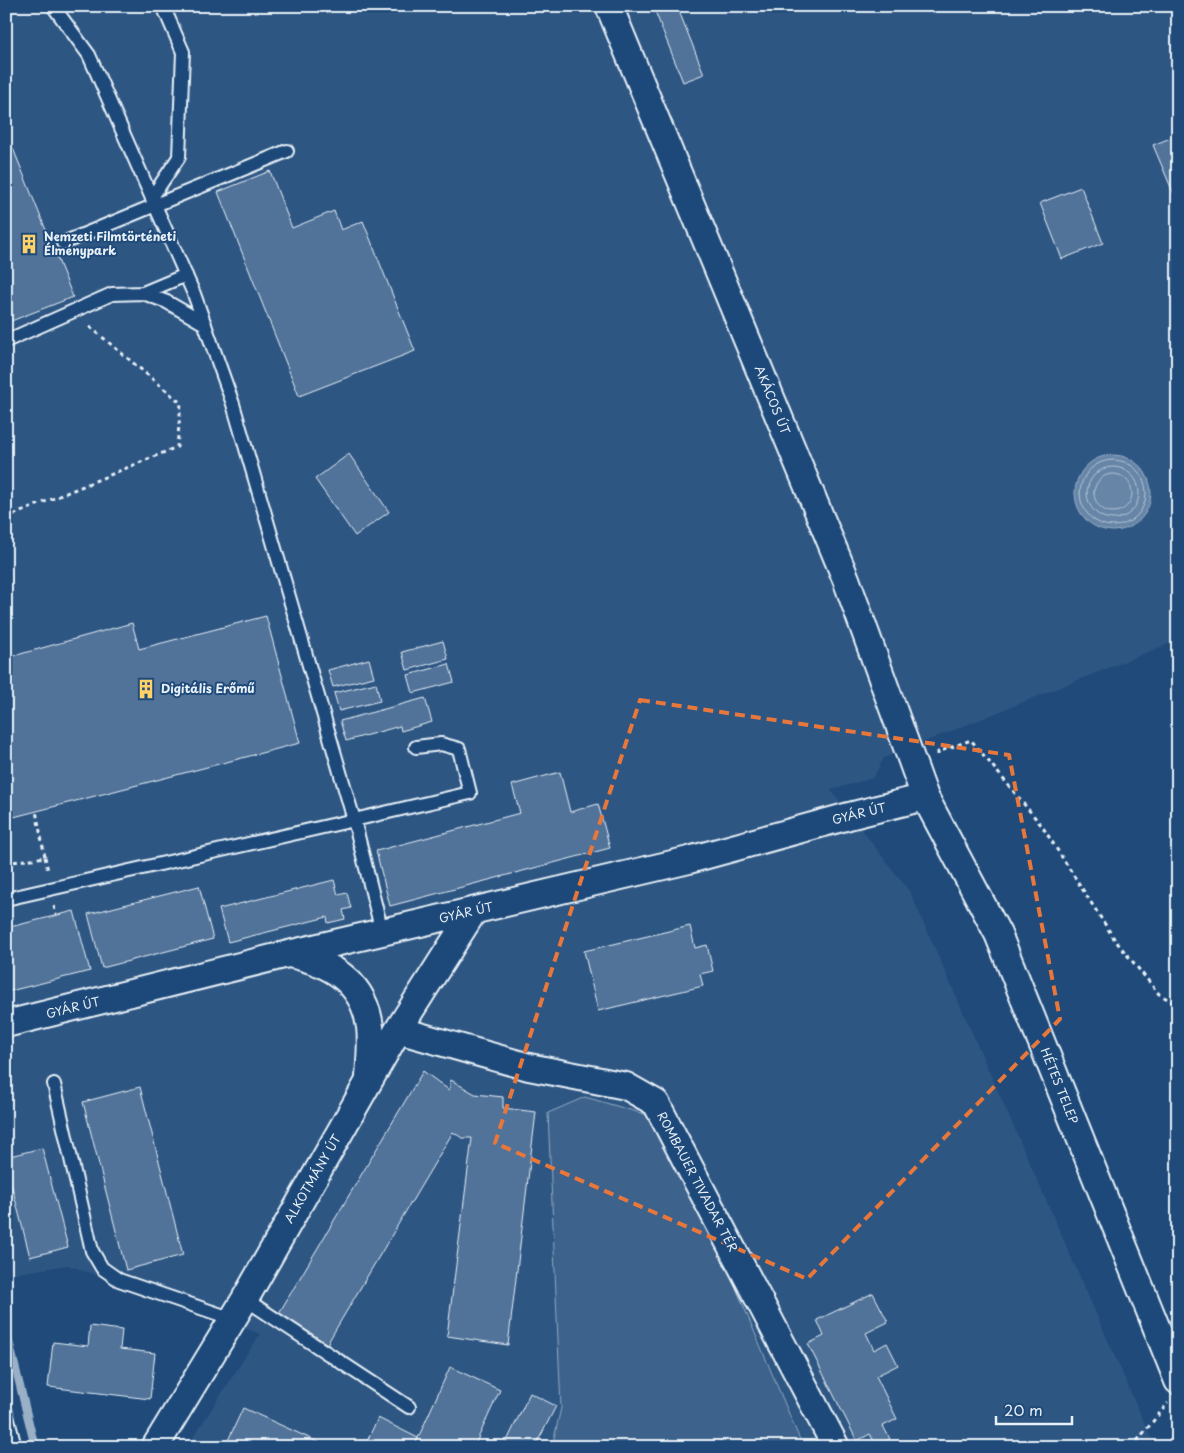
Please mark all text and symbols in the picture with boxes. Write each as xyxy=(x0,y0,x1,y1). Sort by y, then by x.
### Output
place label: Nemzeti Filmtörténeti Élménypark xyxy=(44,227,176,259)
building icon: Nemzeti Filmtörténeti Élménypark xyxy=(18,233,40,255)
street label: AKÁCOS ÚT xyxy=(751,362,795,437)
building icon: Digitális Erőmű xyxy=(135,678,157,700)
place label: Digitális Erőmű xyxy=(161,679,255,697)
street label: GYÁR ÚT xyxy=(830,797,888,828)
street label: GYÁR ÚT xyxy=(437,897,495,927)
street label: GYÁR ÚT xyxy=(44,991,102,1022)
street label: HÉTES TELEP xyxy=(1036,1045,1084,1127)
street label: ROMBAUER TIVADAR TÉR xyxy=(653,1108,743,1255)
street label: ALKOTMÁNY ÚT xyxy=(279,1130,345,1226)
scale bar xyxy=(996,1393,1073,1425)
text: 20 m xyxy=(1004,1398,1043,1421)

